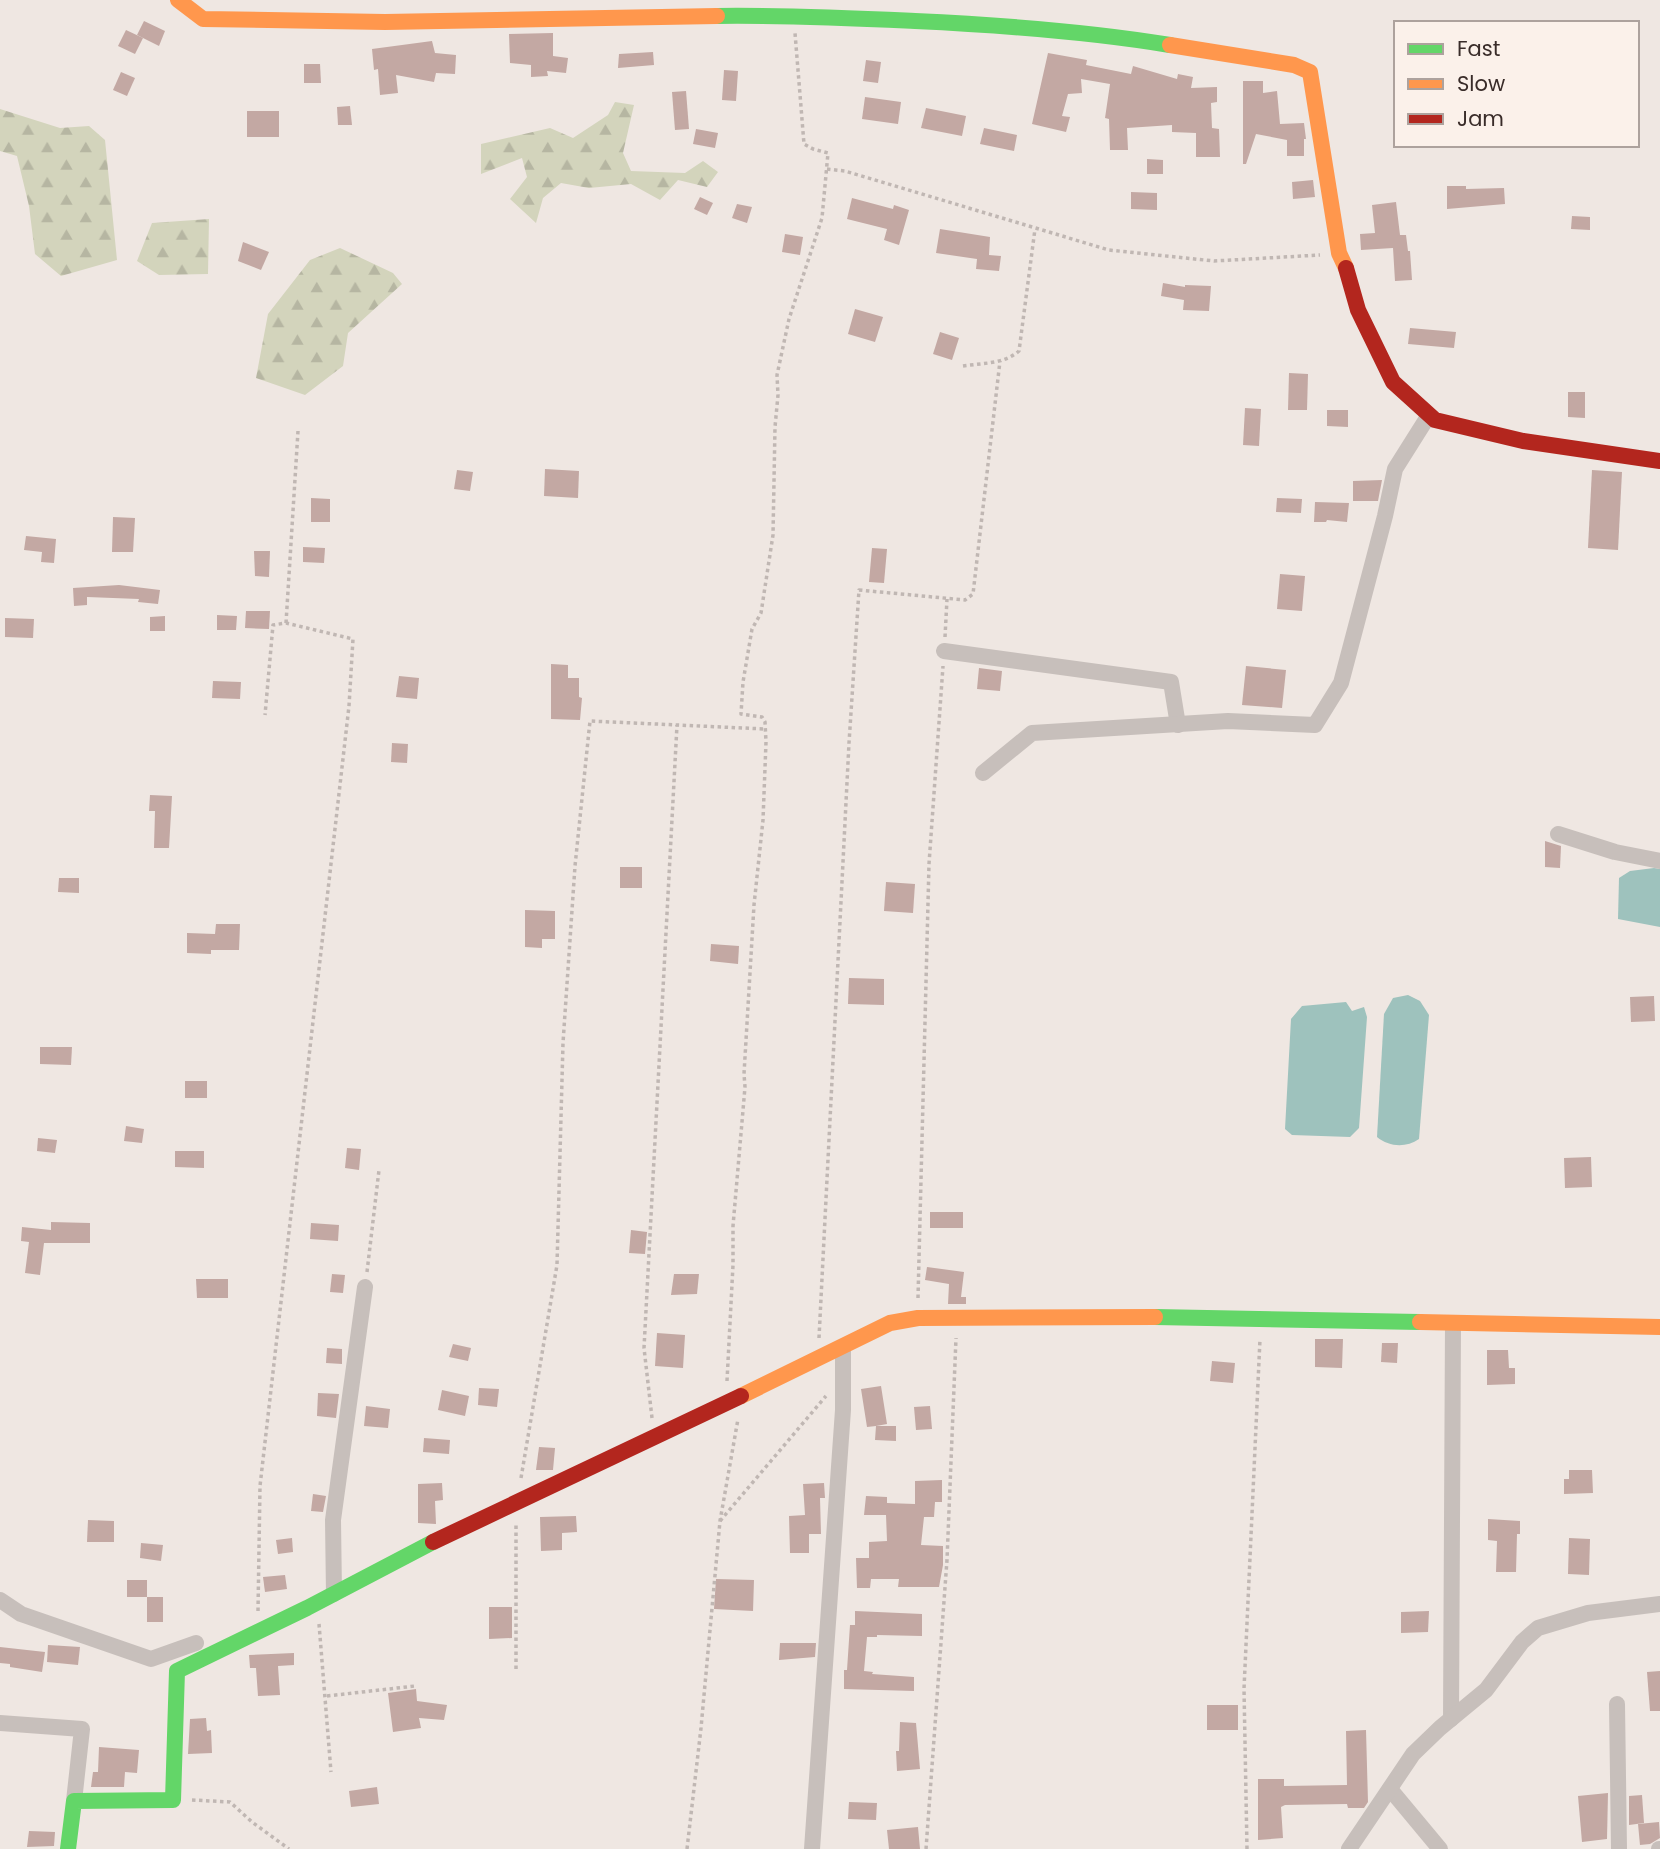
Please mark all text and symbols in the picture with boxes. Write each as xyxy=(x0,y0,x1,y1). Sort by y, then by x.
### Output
legend xyxy=(1394,21,1639,147)
text: Fast xyxy=(1457,34,1500,63)
text: Slow xyxy=(1457,69,1505,98)
text: Jam xyxy=(1457,104,1504,133)

